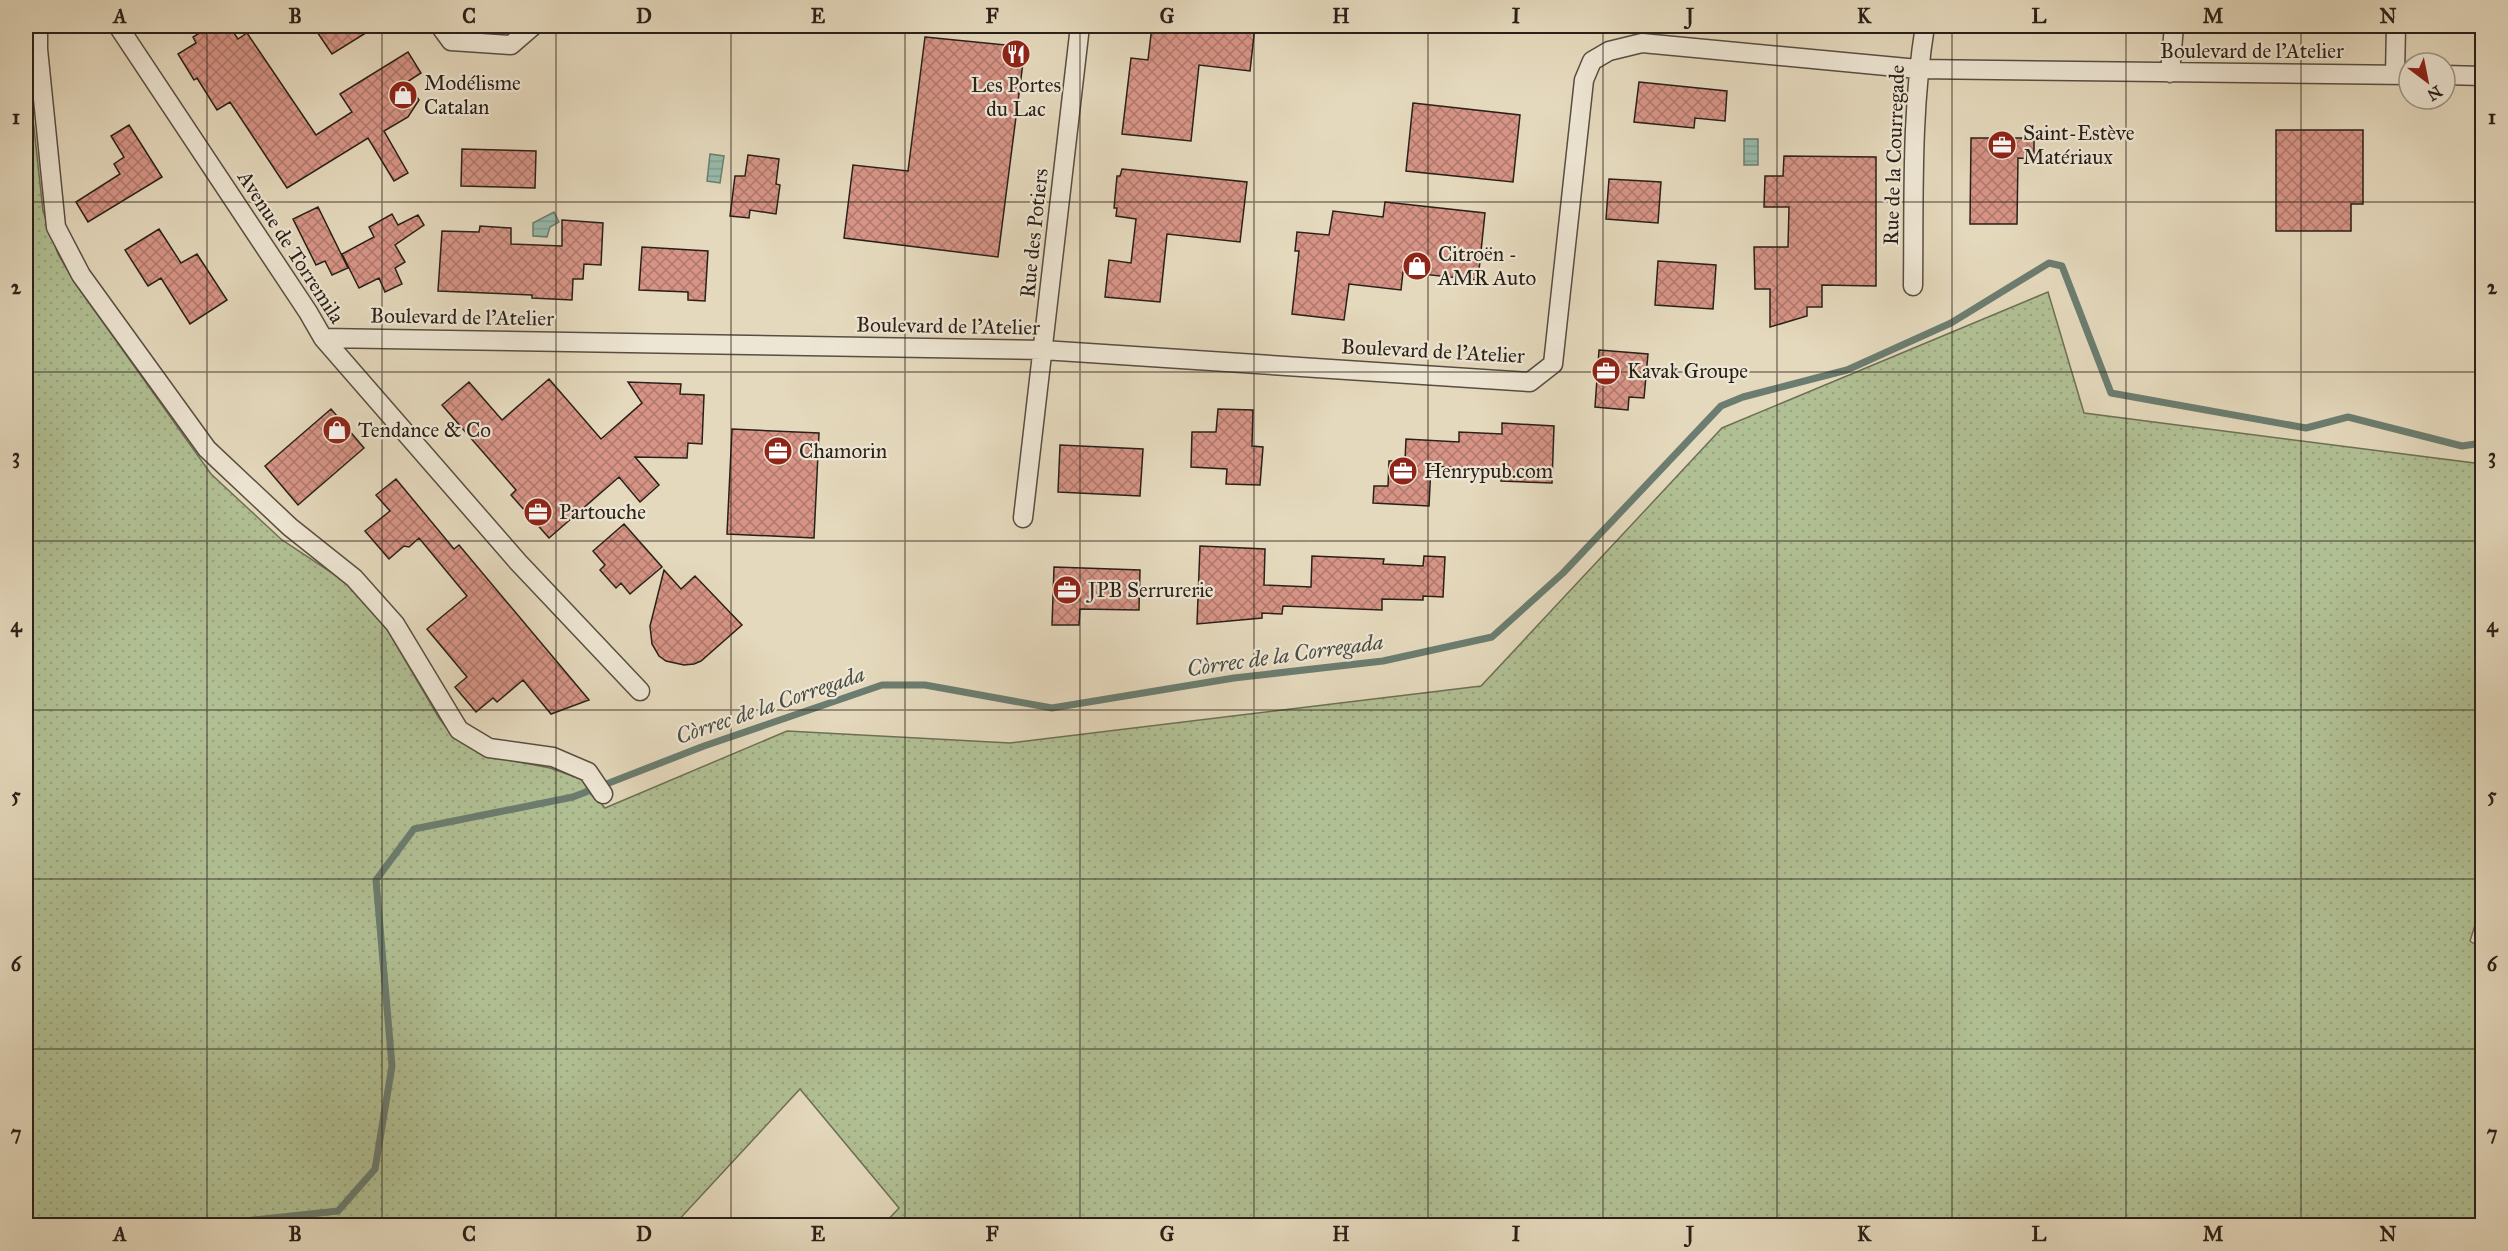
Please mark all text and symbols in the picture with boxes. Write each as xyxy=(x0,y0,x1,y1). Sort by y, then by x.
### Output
text: A xyxy=(111,4,127,28)
text: B xyxy=(288,4,302,28)
text: C xyxy=(462,4,476,28)
text: D xyxy=(636,4,652,28)
text: E xyxy=(811,4,826,28)
text: F xyxy=(985,4,999,28)
text: G xyxy=(1160,4,1175,28)
text: H xyxy=(1332,4,1350,28)
text: I xyxy=(1512,4,1521,28)
text: J xyxy=(1683,4,1695,30)
text: K xyxy=(1857,4,1872,28)
text: L xyxy=(2032,4,2047,28)
text: M xyxy=(2203,4,2224,28)
text: N xyxy=(2380,4,2397,28)
restaurant icon: Les Portes du Lac xyxy=(1000,38,1032,70)
street label: Boulevard de l'Atelier xyxy=(2160,38,2344,64)
north arrow xyxy=(2397,51,2457,111)
street label: Rue de la Courregade xyxy=(1878,64,1910,246)
place label: Modélisme Catalan xyxy=(424,70,521,120)
place label: Les Portes du Lac xyxy=(971,72,1061,122)
shop icon: Modélisme Catalan xyxy=(387,79,419,111)
text: N xyxy=(2424,82,2445,105)
text: 1 xyxy=(12,105,20,129)
text: 1 xyxy=(2488,105,2496,129)
place label: Saint-Estève Matériaux xyxy=(2023,120,2135,170)
office icon: Saint-Estève Matériaux xyxy=(1986,129,2018,161)
street label: Avenue de Torremila xyxy=(231,165,350,328)
street label: Rue des Potiers xyxy=(1014,167,1054,299)
place label: Citroën - AMR Auto xyxy=(1437,241,1537,291)
shop icon: Citroën - AMR Auto xyxy=(1401,250,1433,282)
text: 2 xyxy=(11,275,22,299)
text: 2 xyxy=(2487,275,2498,299)
street label: Boulevard de l'Atelier xyxy=(370,302,554,332)
street label: Boulevard de l'Atelier xyxy=(856,311,1040,341)
street label: Boulevard de l'Atelier xyxy=(1341,333,1526,369)
office icon: Kavak Groupe xyxy=(1590,355,1622,387)
place label: Kavak Groupe xyxy=(1627,358,1748,384)
shop icon: Tendance & Co xyxy=(321,414,353,446)
place label: Tendance & Co xyxy=(358,417,491,443)
office icon: Chamorin xyxy=(762,435,794,467)
place label: Chamorin xyxy=(799,438,887,464)
text: 3 xyxy=(12,444,20,469)
text: 3 xyxy=(2488,444,2496,469)
office icon: Henrypub.com xyxy=(1387,455,1419,487)
place label: Henrypub.com xyxy=(1424,458,1554,484)
office icon: Partouche xyxy=(522,496,554,528)
place label: Partouche xyxy=(559,499,646,525)
office icon: JPB Serrurerie xyxy=(1051,574,1083,606)
place label: JPB Serrurerie xyxy=(1086,577,1214,603)
text: 4 xyxy=(10,613,22,638)
text: 4 xyxy=(2486,613,2498,638)
water label: Còrrec de la Corregada xyxy=(1185,628,1385,682)
water label: Còrrec de la Corregada xyxy=(672,660,868,750)
text: 5 xyxy=(11,783,21,807)
text: 5 xyxy=(2487,783,2497,807)
text: 6 xyxy=(11,952,23,976)
text: 6 xyxy=(2487,952,2499,976)
text: 7 xyxy=(11,1121,22,1145)
text: 7 xyxy=(2487,1121,2498,1145)
text: A xyxy=(111,1222,127,1246)
text: B xyxy=(288,1222,302,1246)
text: C xyxy=(462,1222,476,1246)
text: D xyxy=(636,1222,652,1246)
text: E xyxy=(811,1222,826,1246)
text: F xyxy=(985,1222,999,1246)
text: G xyxy=(1160,1222,1175,1246)
text: H xyxy=(1332,1222,1350,1246)
text: I xyxy=(1512,1222,1521,1246)
text: J xyxy=(1683,1222,1695,1248)
text: K xyxy=(1857,1222,1872,1246)
text: L xyxy=(2032,1222,2047,1246)
text: M xyxy=(2203,1222,2224,1246)
text: N xyxy=(2380,1222,2397,1246)

